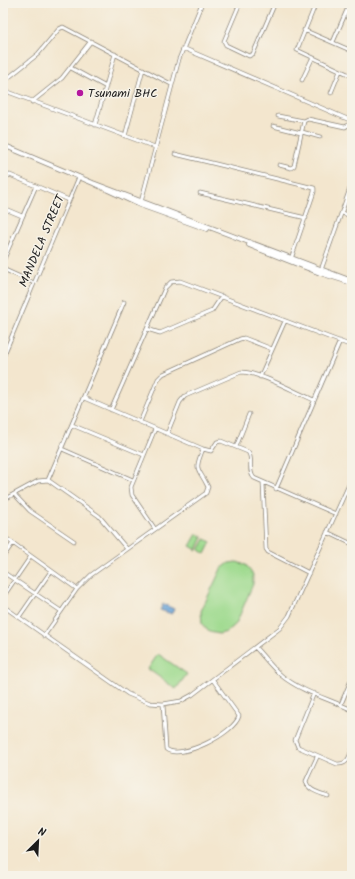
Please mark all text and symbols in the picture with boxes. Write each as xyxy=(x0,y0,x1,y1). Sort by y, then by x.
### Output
place label: Tsunami BHC xyxy=(88,84,157,103)
marker: Tsunami BHC xyxy=(75,88,85,98)
street label: MANDELA STREET xyxy=(14,190,71,290)
north arrow xyxy=(18,821,58,861)
text: N xyxy=(35,823,49,842)

